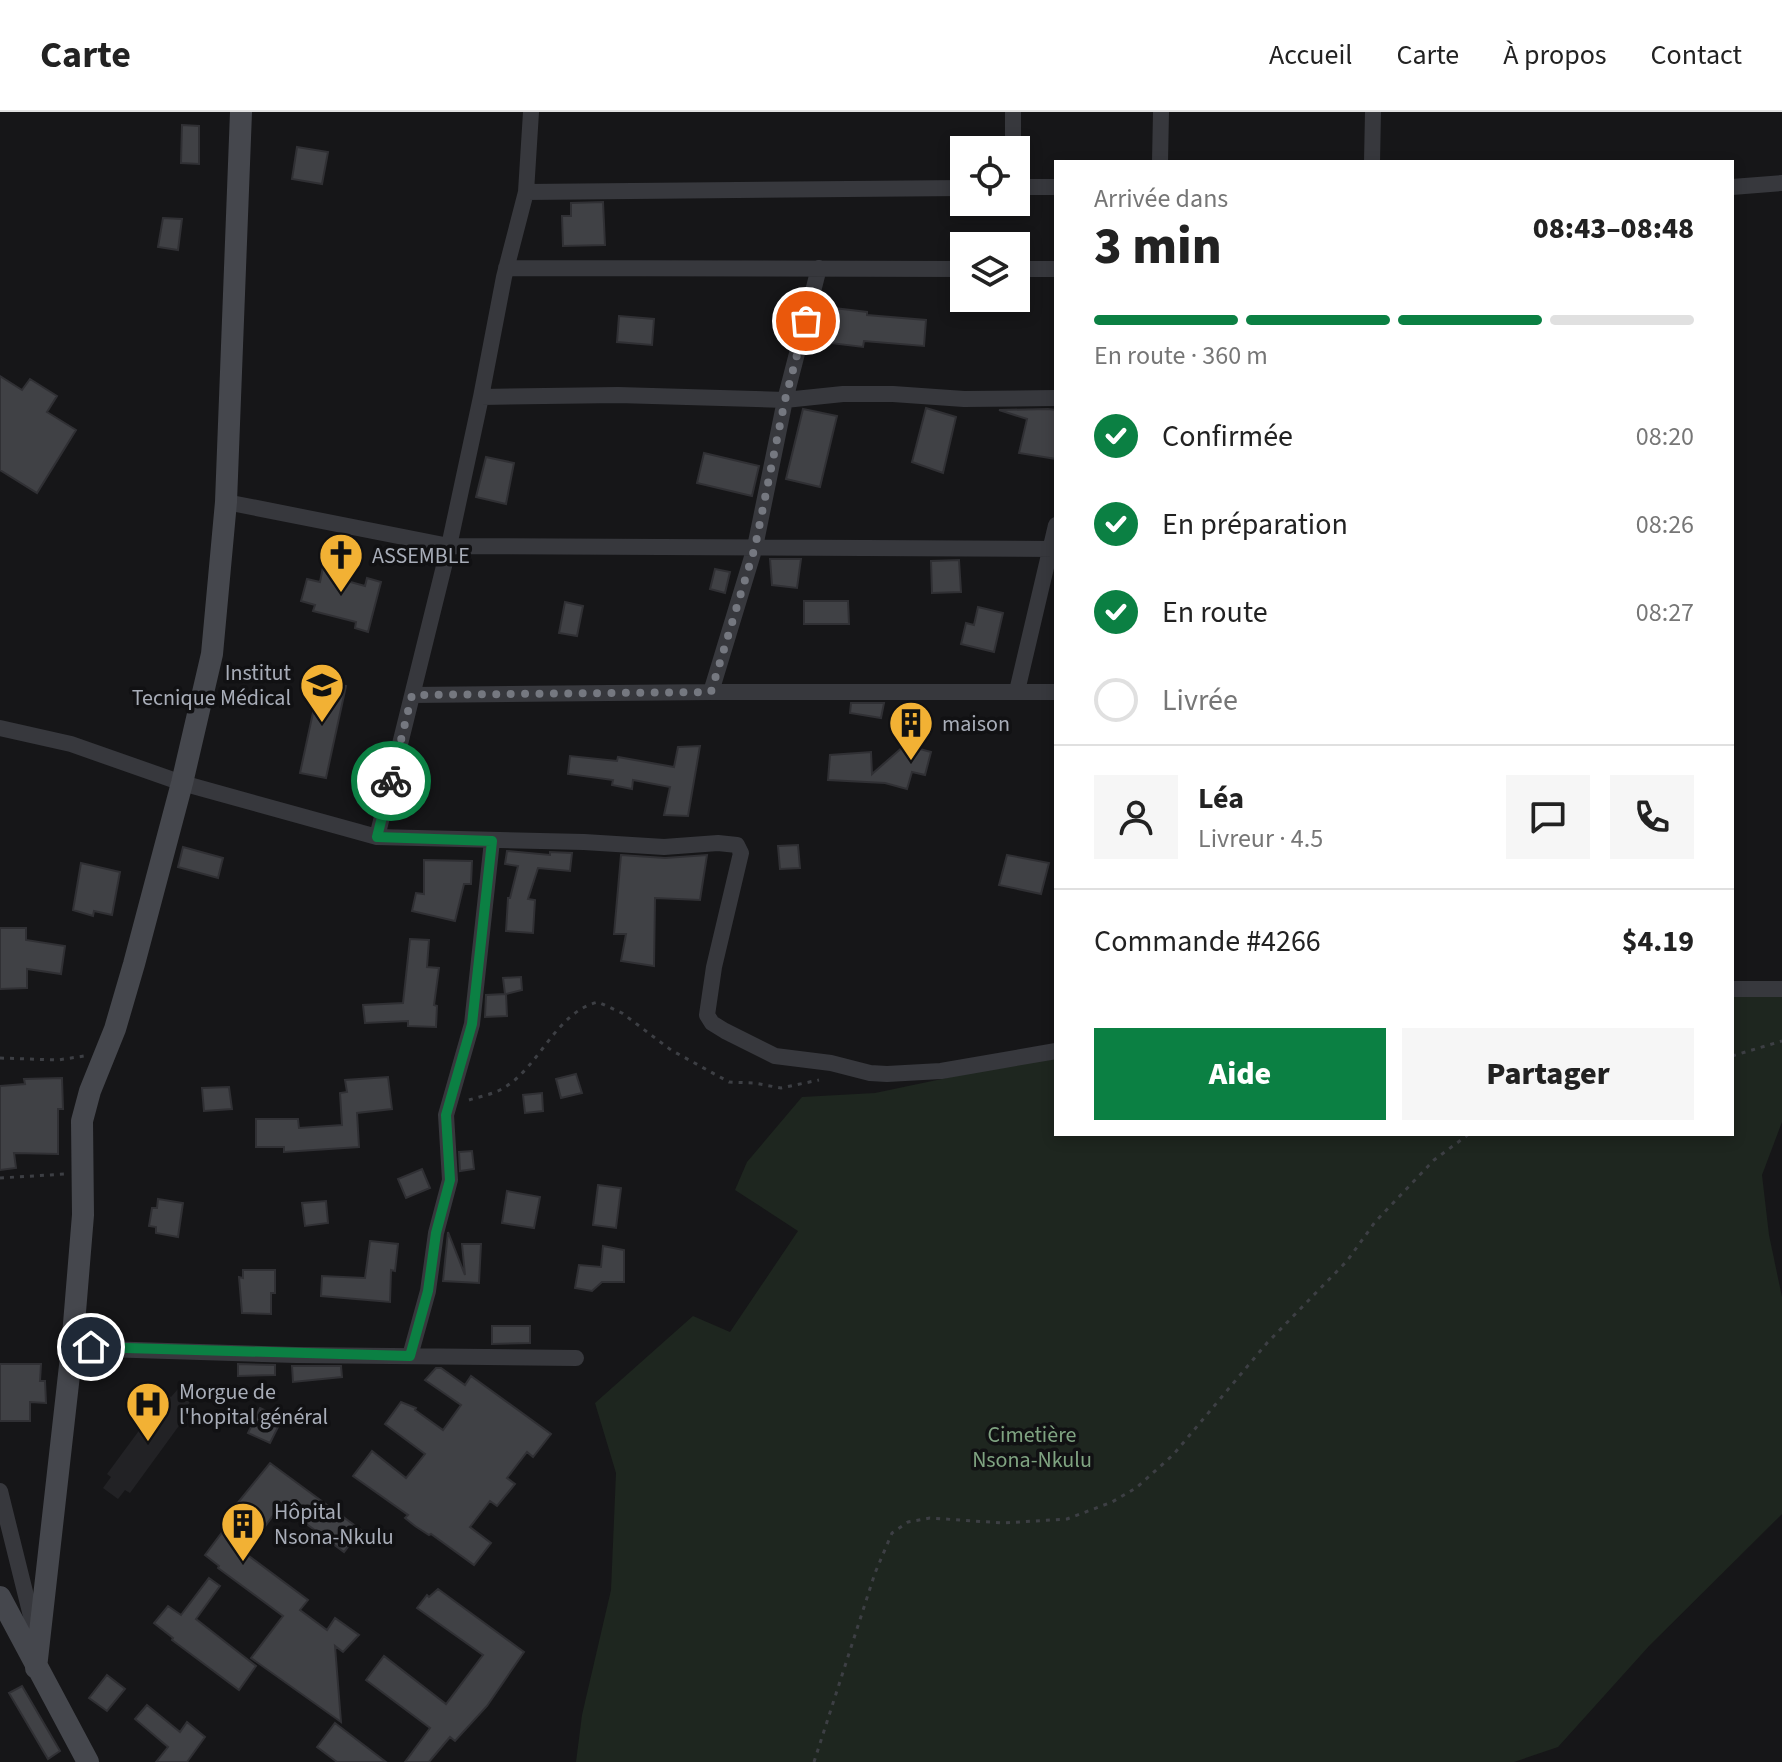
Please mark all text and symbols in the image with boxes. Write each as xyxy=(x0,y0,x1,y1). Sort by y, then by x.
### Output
text: Carte xyxy=(40,28,131,82)
text: Accueil xyxy=(1269,35,1352,75)
text: Carte xyxy=(1396,35,1459,75)
text: À propos xyxy=(1503,35,1607,75)
text: Contact xyxy=(1651,35,1742,75)
map controls xyxy=(950,136,1030,312)
button: locate xyxy=(950,136,1030,216)
text: Arrivée dans xyxy=(1094,180,1228,217)
text: 08:43–08:48 xyxy=(1533,207,1694,250)
text: 3 min xyxy=(1094,210,1222,284)
button: layers xyxy=(950,232,1030,312)
pin xyxy=(772,287,840,355)
icon: bag xyxy=(784,299,828,343)
text: En route · 360 m xyxy=(1094,337,1268,374)
icon: check xyxy=(1094,414,1138,458)
text: Confirmée xyxy=(1162,415,1293,458)
text: 08:20 xyxy=(1636,418,1694,455)
icon: check xyxy=(1094,502,1138,546)
text: En préparation xyxy=(1162,503,1348,546)
text: 08:26 xyxy=(1636,506,1694,543)
church icon: ASSEMBLE xyxy=(317,531,365,594)
place label: ASSEMBLE xyxy=(372,540,470,572)
icon: check xyxy=(1094,590,1138,634)
text: En route xyxy=(1162,591,1268,634)
text: 08:27 xyxy=(1636,594,1694,631)
place label: Institut Tecnique Médical xyxy=(132,657,292,714)
school or university icon: Institut Tecnique Médical xyxy=(298,661,346,724)
text: Livrée xyxy=(1162,679,1238,722)
building icon: maison xyxy=(887,699,935,762)
place label: maison xyxy=(942,708,1010,740)
courier xyxy=(351,741,431,821)
icon: bike xyxy=(369,759,413,803)
button: person xyxy=(1094,775,1178,859)
button: chat xyxy=(1506,775,1590,859)
button: phone xyxy=(1610,775,1694,859)
text: Léa xyxy=(1198,777,1244,820)
text: Livreur · 4.5 xyxy=(1198,820,1323,857)
text: Commande #4266 xyxy=(1094,920,1321,963)
text: $4.19 xyxy=(1622,920,1694,963)
button: Aide xyxy=(1094,1028,1386,1120)
button: Partager xyxy=(1402,1028,1694,1120)
pin xyxy=(57,1313,125,1381)
icon: home xyxy=(69,1325,113,1369)
place label: Morgue de l'hopital général xyxy=(179,1376,328,1433)
hospital icon: Morgue de l'hopital général xyxy=(124,1380,172,1443)
park label: Cimetière Nsona-Nkulu xyxy=(972,1419,1092,1476)
place label: Hôpital Nsona-Nkulu xyxy=(274,1496,394,1553)
building icon: Hôpital Nsona-Nkulu xyxy=(219,1500,267,1563)

